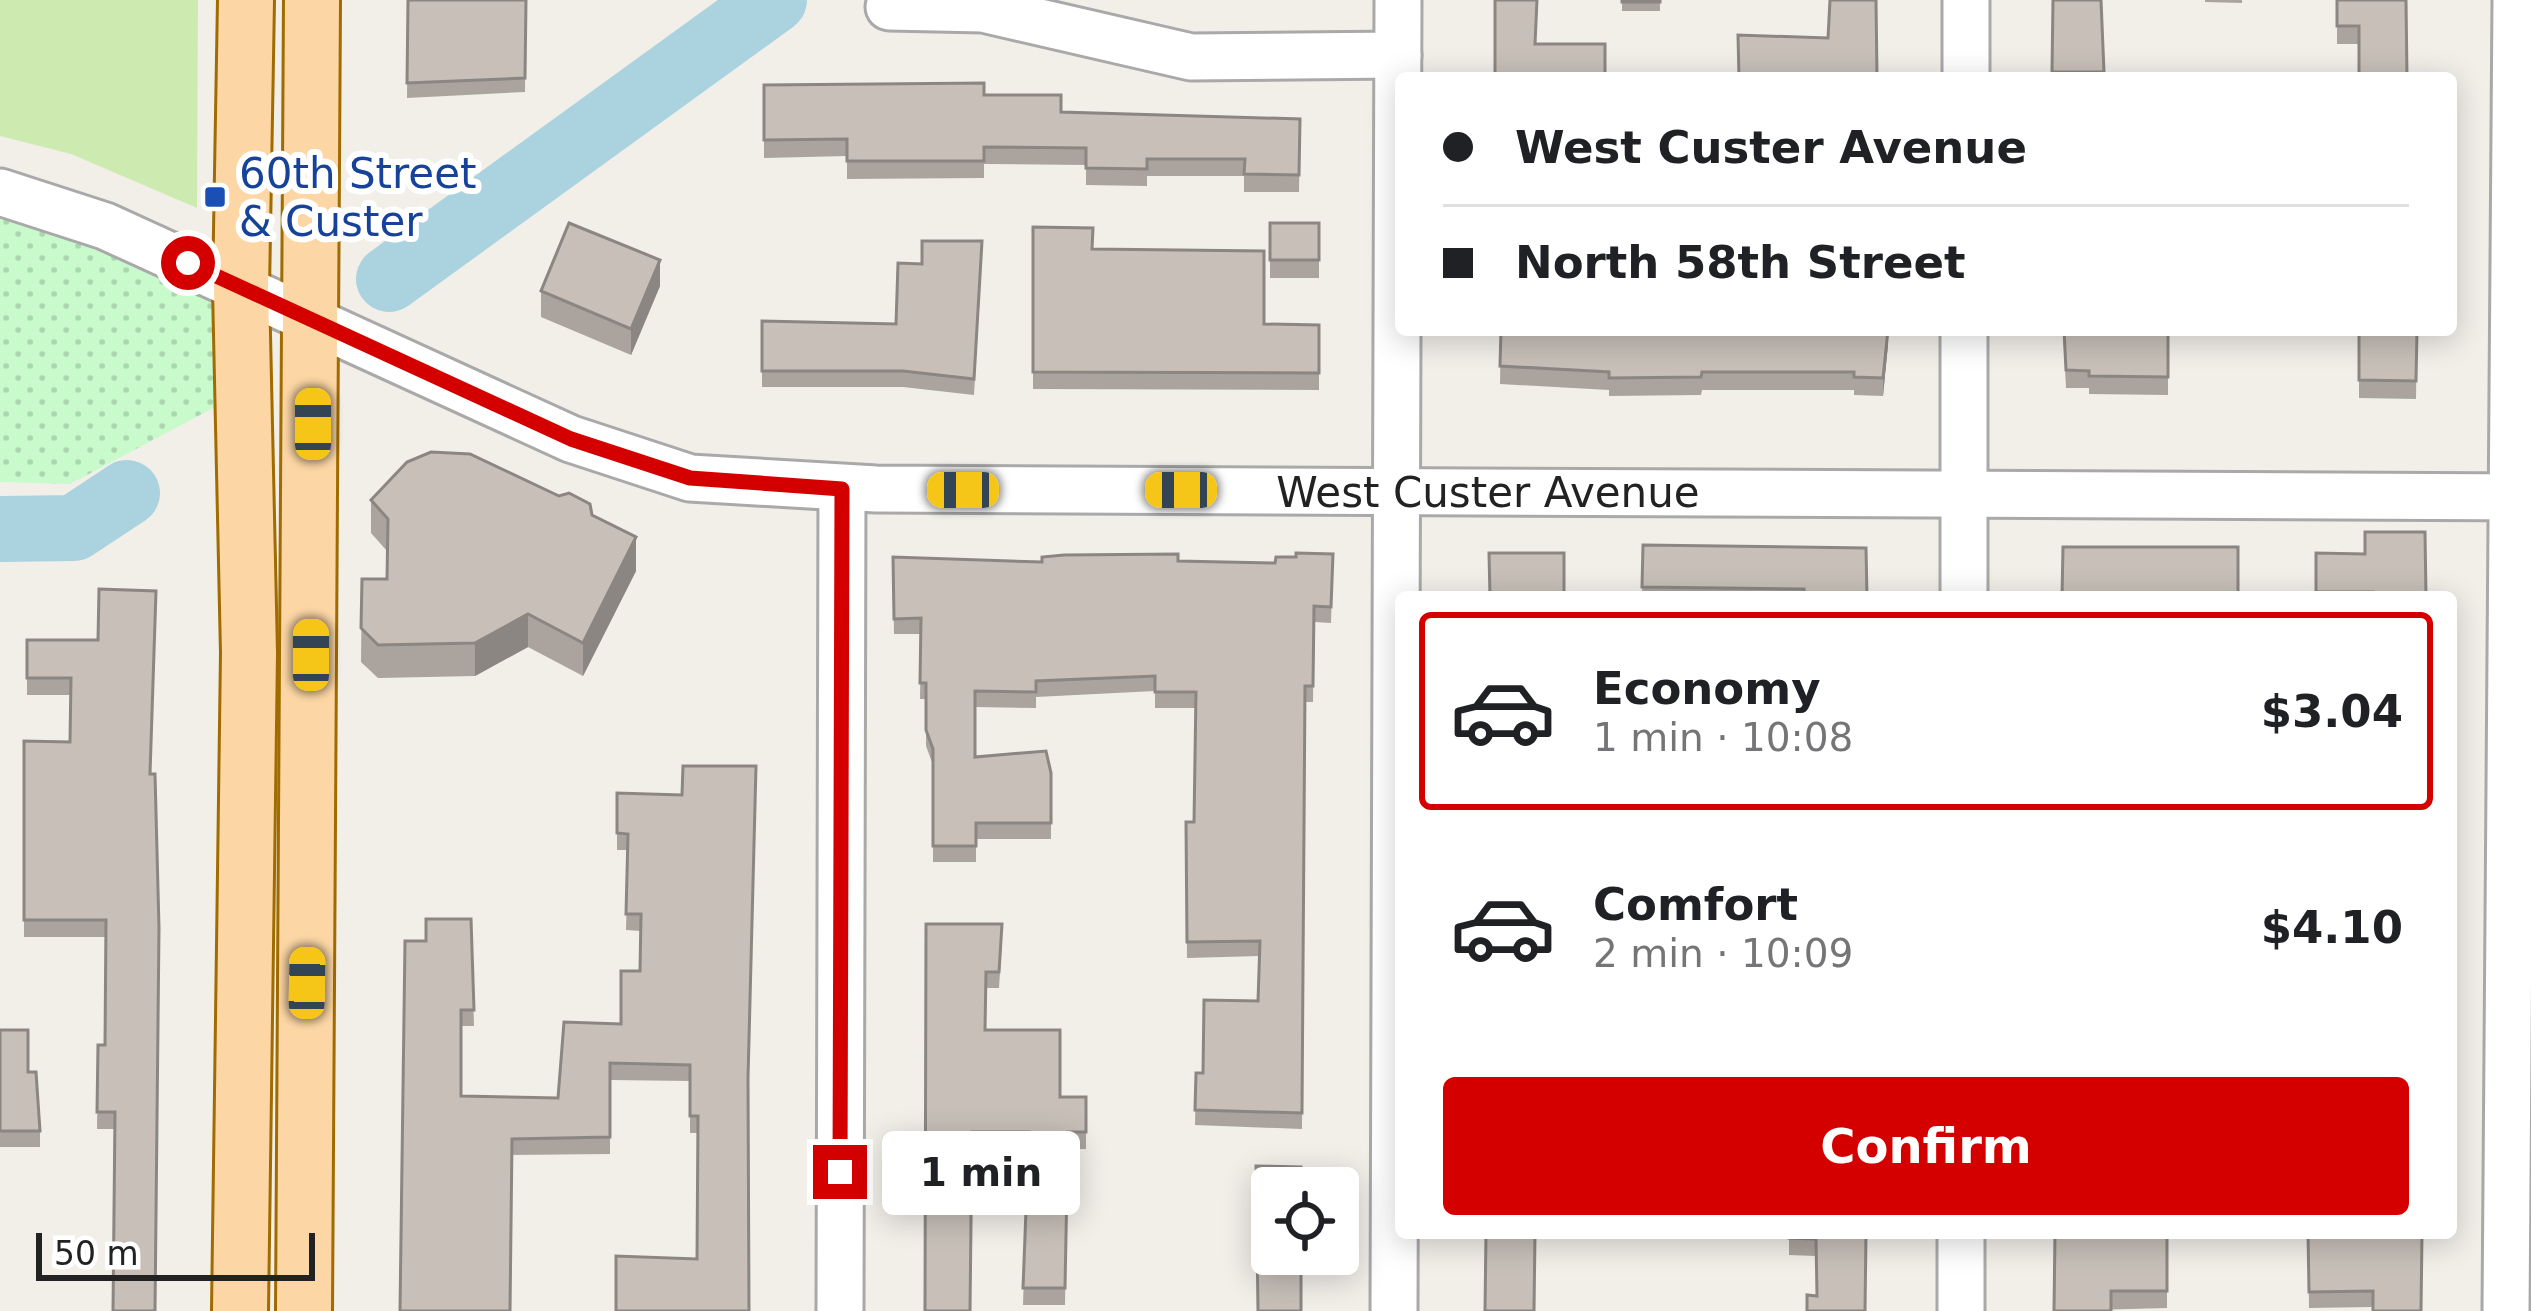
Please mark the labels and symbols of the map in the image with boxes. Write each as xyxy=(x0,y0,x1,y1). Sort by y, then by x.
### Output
place label: 60th Street & Custer xyxy=(239,149,477,246)
marker: 60th Street & Custer xyxy=(202,184,228,210)
route start xyxy=(161,236,215,290)
car xyxy=(295,388,331,460)
street label: West Custer Avenue xyxy=(1276,468,1700,517)
car xyxy=(927,472,999,508)
car xyxy=(1145,472,1217,508)
car xyxy=(293,619,329,691)
car xyxy=(288,947,326,1019)
callout: 1 min xyxy=(882,1130,1080,1214)
route end xyxy=(813,1145,867,1199)
scale bar xyxy=(36,1227,315,1280)

